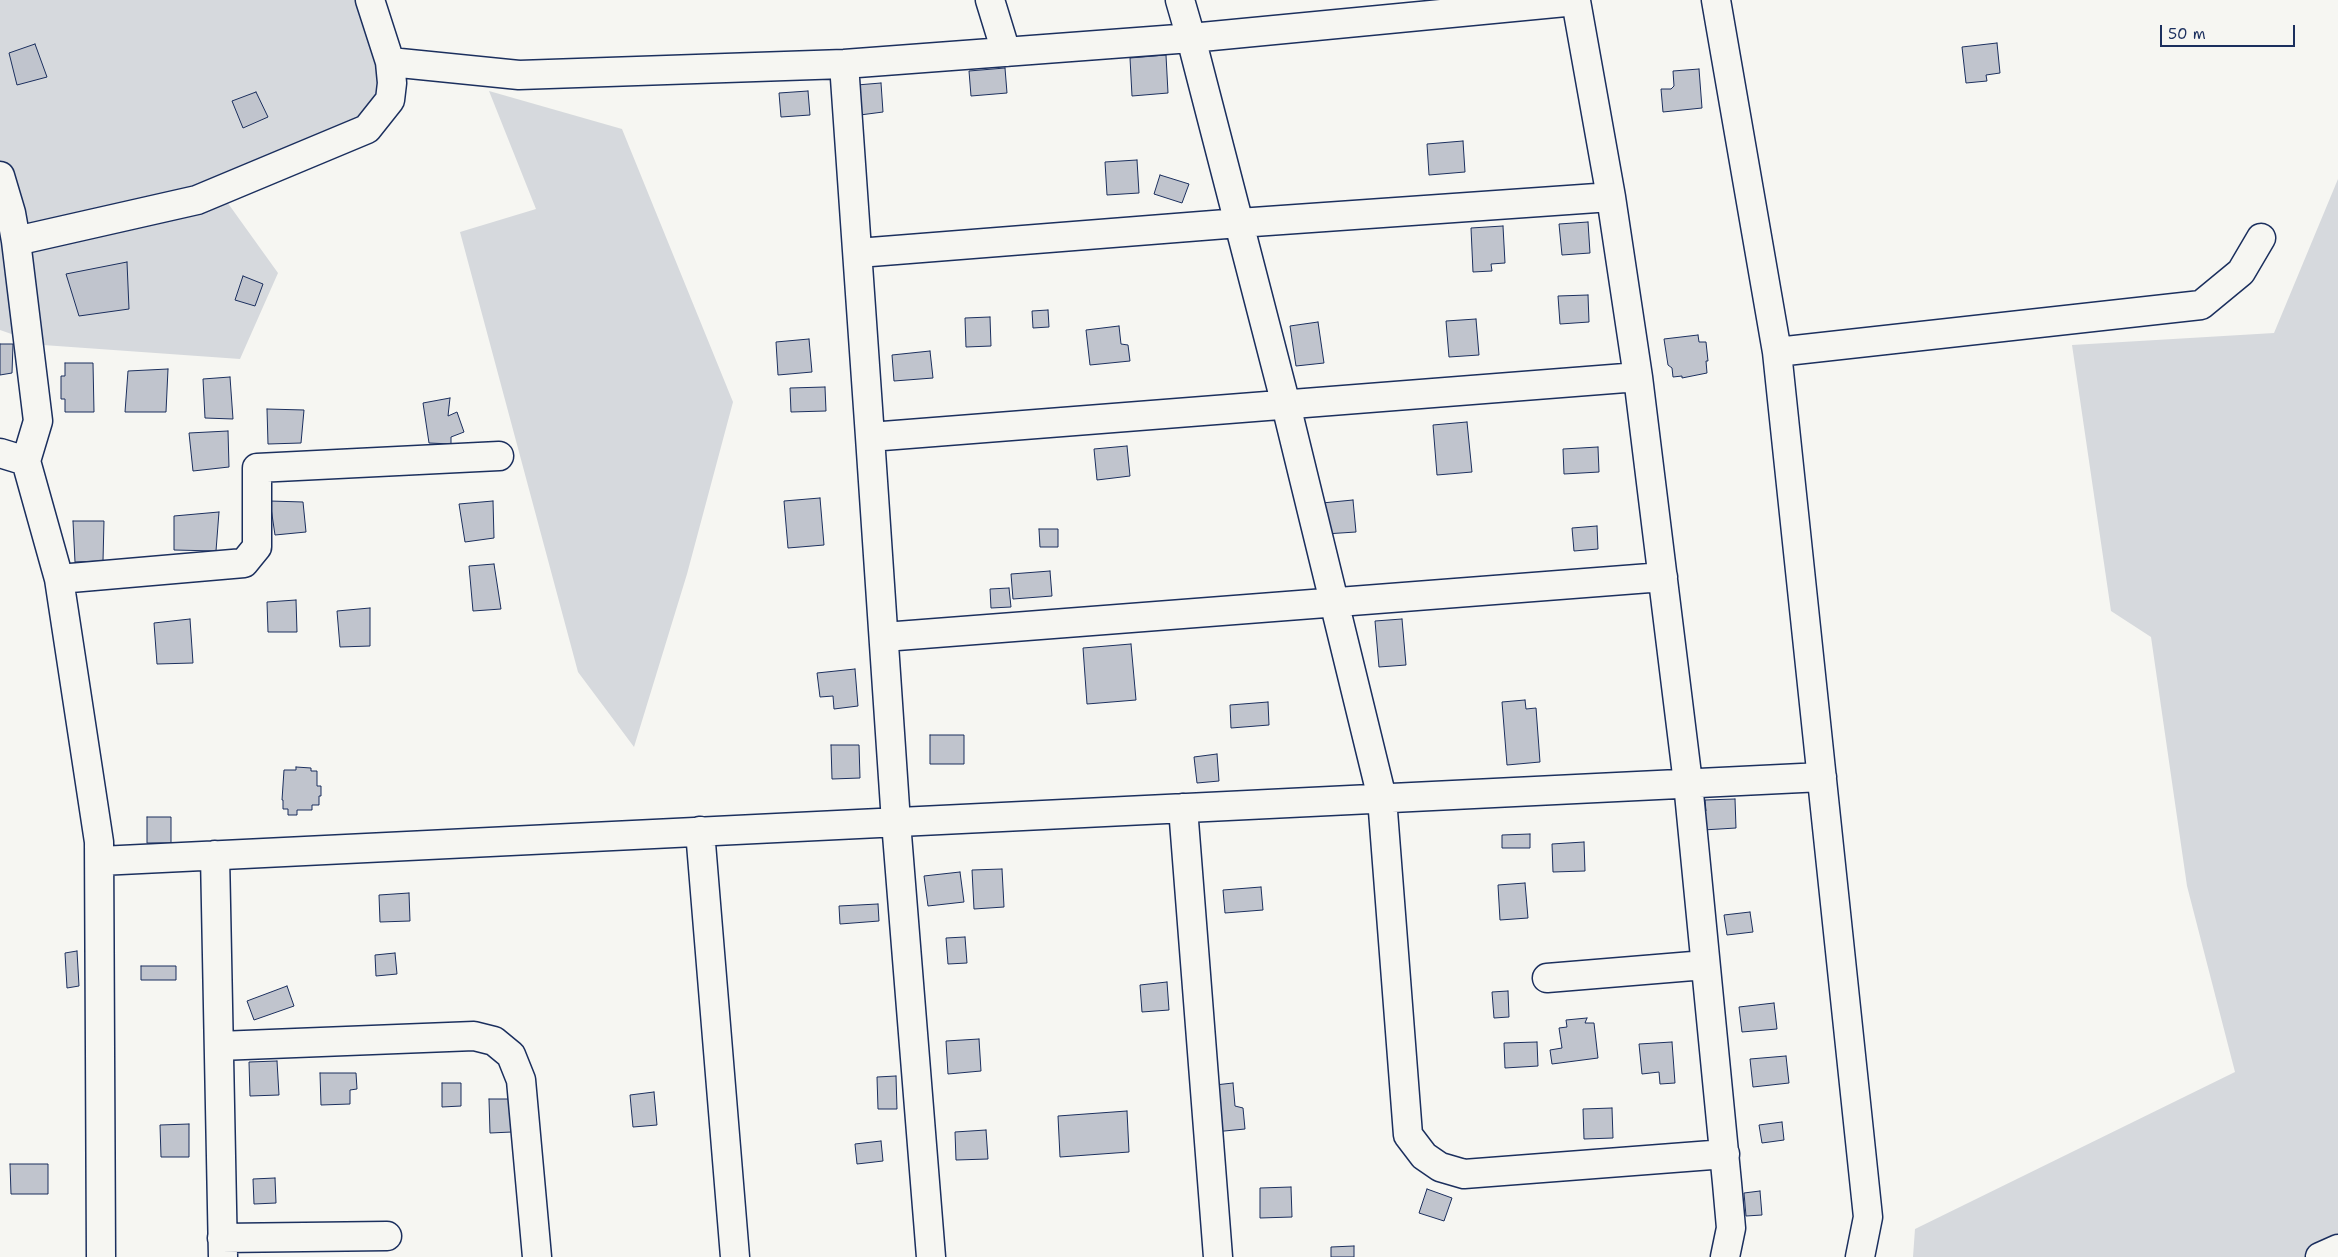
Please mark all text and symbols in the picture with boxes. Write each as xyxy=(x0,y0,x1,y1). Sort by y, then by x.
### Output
scale bar xyxy=(2163,15,2298,47)
text: 50 m xyxy=(2168,24,2206,44)

